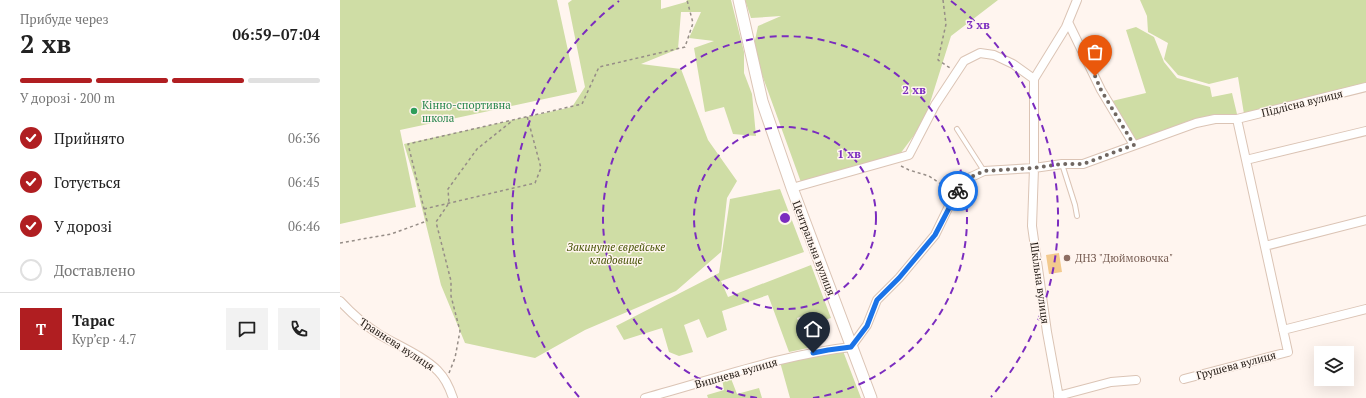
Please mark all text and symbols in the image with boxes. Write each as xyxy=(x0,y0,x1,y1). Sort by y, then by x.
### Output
text: Прибуде через xyxy=(20,10,109,28)
text: 3 хв xyxy=(966,17,990,32)
text: 06:59–07:04 xyxy=(233,24,320,44)
text: 2 хв xyxy=(20,26,71,60)
pin xyxy=(1078,35,1112,76)
icon: bag xyxy=(1084,41,1106,63)
text: 2 хв xyxy=(902,82,926,97)
street label: Підлісна вулиця xyxy=(1260,86,1344,120)
text: У дорозі · 200 m xyxy=(20,89,115,107)
place label: Кінно-спортивна школа xyxy=(422,98,511,125)
marker: Кінно-спортивна школа xyxy=(409,106,419,116)
icon: check xyxy=(20,127,42,149)
text: Прийнято xyxy=(54,128,124,148)
text: 06:36 xyxy=(288,129,320,147)
text: 1 хв xyxy=(837,146,861,161)
icon: check xyxy=(20,171,42,193)
courier xyxy=(938,171,978,211)
text: Готується xyxy=(54,172,121,192)
text: 06:45 xyxy=(288,173,320,191)
icon: bike xyxy=(947,180,969,202)
street label: Центральна вулиця xyxy=(789,199,839,298)
centre of rings xyxy=(778,211,792,225)
icon: check xyxy=(20,215,42,237)
text: У дорозі xyxy=(54,216,112,236)
text: 06:46 xyxy=(288,217,320,235)
park label: Закинуте єврейське кладовище xyxy=(567,240,665,267)
street label: Шкільна вулиця xyxy=(1027,241,1053,325)
place label: ДНЗ "Дюймовочка" xyxy=(1075,251,1173,265)
marker: ДНЗ "Дюймовочка" xyxy=(1062,253,1072,263)
text: Доставлено xyxy=(54,260,135,280)
button: chat xyxy=(226,308,268,350)
button: phone xyxy=(278,308,320,350)
text: Тарас xyxy=(72,310,115,330)
pin xyxy=(796,312,830,353)
street label: Травнева вулиця xyxy=(357,314,437,374)
icon: home xyxy=(802,318,824,340)
text: Т xyxy=(36,319,46,339)
text: Кур’єр · 4.7 xyxy=(72,330,136,348)
map controls xyxy=(1314,346,1354,386)
button: layers xyxy=(1314,346,1354,386)
street label: Грушева вулиця xyxy=(1195,348,1278,382)
street label: Вишнева вулиця xyxy=(693,354,779,391)

